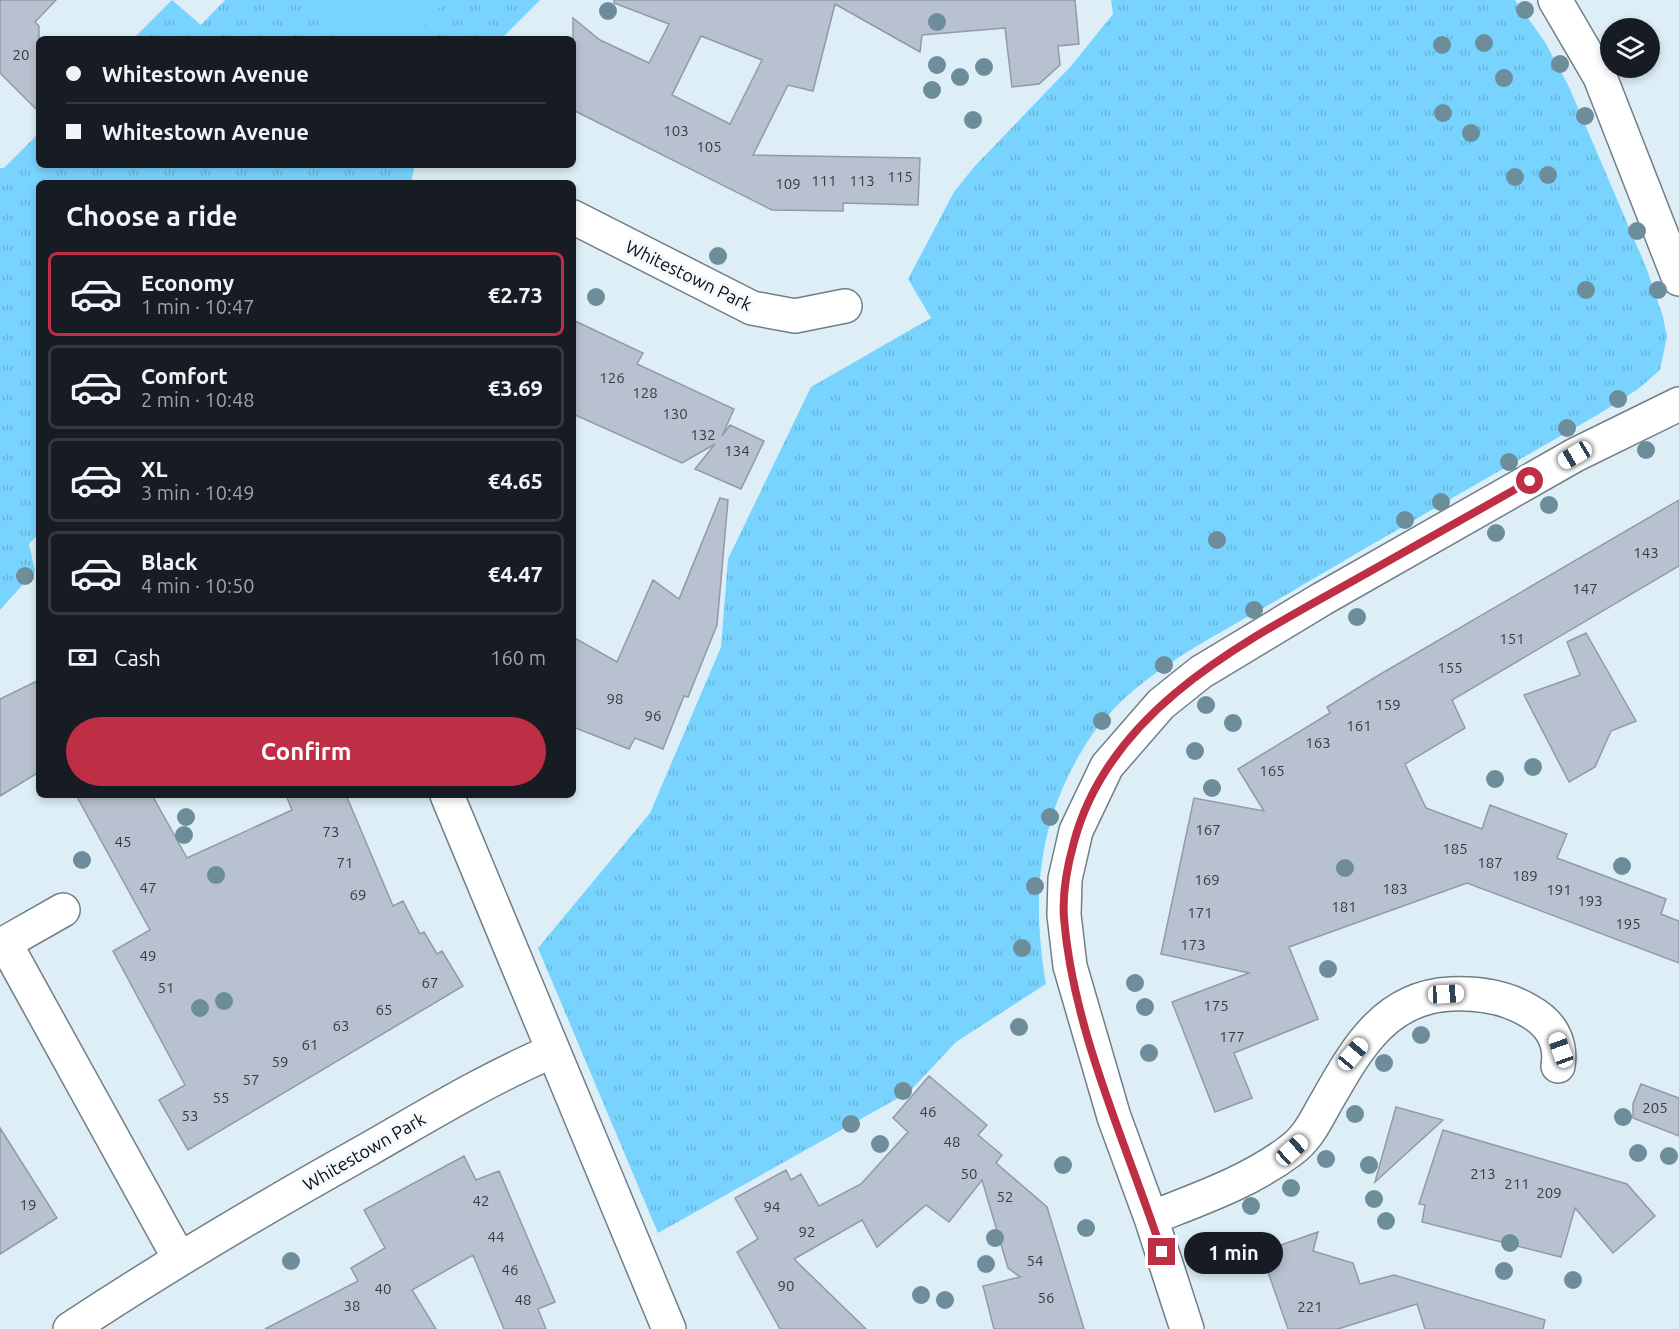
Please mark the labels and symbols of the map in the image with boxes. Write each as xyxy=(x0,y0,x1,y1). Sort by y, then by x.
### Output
house number: 20 xyxy=(13,46,29,63)
house number: 103 xyxy=(663,122,689,139)
house number: 105 xyxy=(696,138,722,155)
house number: 115 xyxy=(887,168,913,185)
house number: 111 xyxy=(811,172,837,189)
house number: 113 xyxy=(849,172,875,189)
house number: 109 xyxy=(775,175,801,192)
street label: Whitestown Park xyxy=(623,236,755,314)
house number: 126 xyxy=(599,369,625,386)
house number: 128 xyxy=(632,384,658,401)
house number: 130 xyxy=(662,405,688,422)
house number: 132 xyxy=(690,426,716,443)
car xyxy=(1555,438,1595,472)
house number: 134 xyxy=(724,442,750,459)
route start xyxy=(1516,467,1543,494)
house number: 143 xyxy=(1633,544,1659,561)
house number: 147 xyxy=(1572,580,1598,597)
house number: 151 xyxy=(1499,630,1525,647)
house number: 155 xyxy=(1437,659,1463,676)
house number: 98 xyxy=(607,690,623,707)
house number: 159 xyxy=(1375,696,1401,713)
house number: 96 xyxy=(645,707,661,724)
house number: 161 xyxy=(1346,717,1372,734)
house number: 163 xyxy=(1305,734,1331,751)
house number: 165 xyxy=(1259,762,1285,779)
house number: 167 xyxy=(1195,821,1221,838)
house number: 73 xyxy=(323,823,339,840)
house number: 45 xyxy=(115,833,131,850)
house number: 185 xyxy=(1442,840,1468,857)
house number: 71 xyxy=(337,854,353,871)
house number: 187 xyxy=(1477,854,1503,871)
house number: 189 xyxy=(1512,867,1538,884)
house number: 169 xyxy=(1194,871,1220,888)
house number: 47 xyxy=(140,879,156,896)
house number: 183 xyxy=(1382,880,1408,897)
house number: 191 xyxy=(1546,881,1572,898)
house number: 69 xyxy=(350,886,366,903)
house number: 193 xyxy=(1577,892,1603,909)
house number: 181 xyxy=(1331,898,1357,915)
house number: 171 xyxy=(1187,904,1213,921)
house number: 195 xyxy=(1615,915,1641,932)
house number: 173 xyxy=(1180,936,1206,953)
house number: 49 xyxy=(140,947,156,964)
house number: 67 xyxy=(422,974,438,991)
house number: 51 xyxy=(158,979,174,996)
car xyxy=(1428,984,1464,1004)
house number: 175 xyxy=(1203,997,1229,1014)
house number: 65 xyxy=(376,1001,392,1018)
house number: 63 xyxy=(333,1017,349,1034)
house number: 177 xyxy=(1219,1028,1245,1045)
car xyxy=(1546,1030,1576,1070)
car xyxy=(1335,1034,1371,1074)
house number: 61 xyxy=(302,1036,318,1053)
house number: 59 xyxy=(272,1053,288,1070)
house number: 57 xyxy=(243,1071,259,1088)
house number: 55 xyxy=(213,1089,229,1106)
house number: 205 xyxy=(1642,1099,1668,1116)
house number: 46 xyxy=(920,1103,936,1120)
house number: 53 xyxy=(182,1107,198,1124)
street label: Whitestown Park xyxy=(299,1108,429,1194)
car xyxy=(1273,1131,1311,1169)
house number: 48 xyxy=(944,1133,960,1150)
house number: 50 xyxy=(961,1165,977,1182)
house number: 213 xyxy=(1470,1165,1496,1182)
house number: 211 xyxy=(1504,1175,1530,1192)
house number: 209 xyxy=(1536,1184,1562,1201)
house number: 52 xyxy=(997,1188,1013,1205)
house number: 42 xyxy=(473,1192,489,1209)
house number: 19 xyxy=(20,1196,36,1213)
house number: 94 xyxy=(764,1198,780,1215)
house number: 92 xyxy=(799,1223,815,1240)
house number: 44 xyxy=(488,1228,504,1245)
callout: 1 min xyxy=(1183,1231,1282,1273)
route end xyxy=(1148,1238,1175,1265)
house number: 54 xyxy=(1027,1252,1043,1269)
house number: 46 xyxy=(502,1261,518,1278)
house number: 90 xyxy=(778,1277,794,1294)
house number: 40 xyxy=(375,1280,391,1297)
house number: 56 xyxy=(1038,1289,1054,1306)
house number: 48 xyxy=(515,1291,531,1308)
house number: 38 xyxy=(344,1297,360,1314)
house number: 221 xyxy=(1297,1298,1323,1315)

